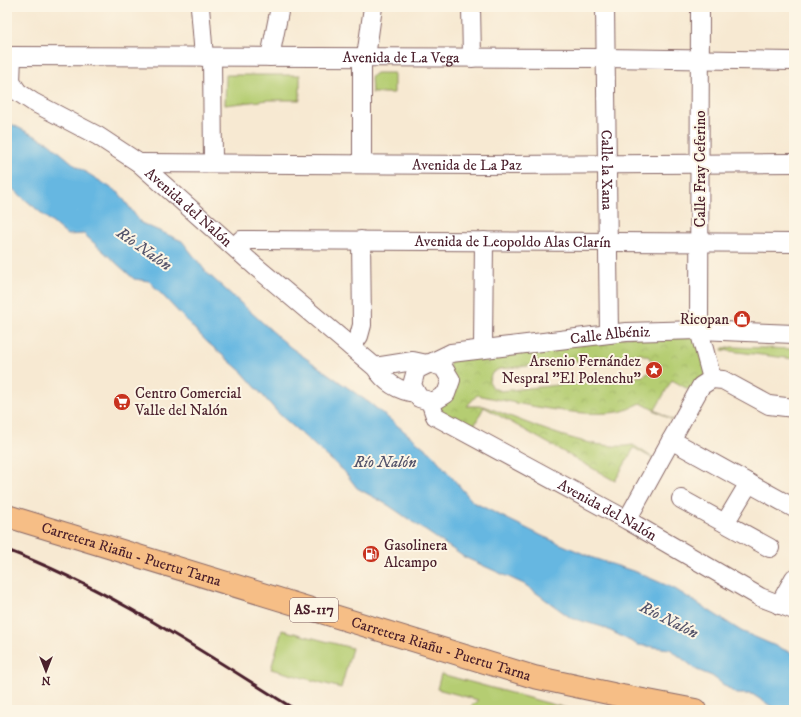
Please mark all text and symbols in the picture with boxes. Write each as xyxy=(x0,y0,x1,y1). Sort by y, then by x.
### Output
street label: Avenida de La Vega xyxy=(343,48,460,67)
street label: Calle Fray Ceferino xyxy=(691,110,710,228)
street label: Calle la Xana xyxy=(597,130,617,211)
street label: Avenida de La Paz xyxy=(412,155,522,175)
street label: Avenida del Nalón xyxy=(141,163,236,251)
water label: Río Nalón xyxy=(112,222,175,275)
street label: Avenida de Leopoldo Alas Clarín xyxy=(415,231,611,252)
shop icon: Ricopan xyxy=(732,309,752,329)
place label: Ricopan xyxy=(680,310,729,329)
street label: Calle Albéniz xyxy=(569,322,651,348)
place label: Arsenio Fernández Nespral "El Polenchu" xyxy=(502,352,641,388)
place icon: Arsenio Fernández Nespral "El Polenchu" xyxy=(644,360,664,380)
place label: Centro Comercial Valle del Nalón xyxy=(134,384,242,420)
supermarket icon: Centro Comercial Valle del Nalón xyxy=(112,392,132,412)
water label: Río Nalón xyxy=(353,452,416,472)
street label: Avenida del Nalón xyxy=(554,475,660,545)
street label: Carretera Riañu - Puertu Tarna xyxy=(39,518,224,591)
place label: Gasolinera Alcampo xyxy=(384,536,448,572)
fuel station icon: Gasolinera Alcampo xyxy=(361,544,381,564)
water label: Río Nalón xyxy=(636,596,701,643)
road number: AS-117 xyxy=(290,598,338,622)
street label: Carretera Riañu - Puertu Tarna xyxy=(349,612,534,685)
north arrow xyxy=(26,651,66,691)
text: N xyxy=(41,673,51,687)

